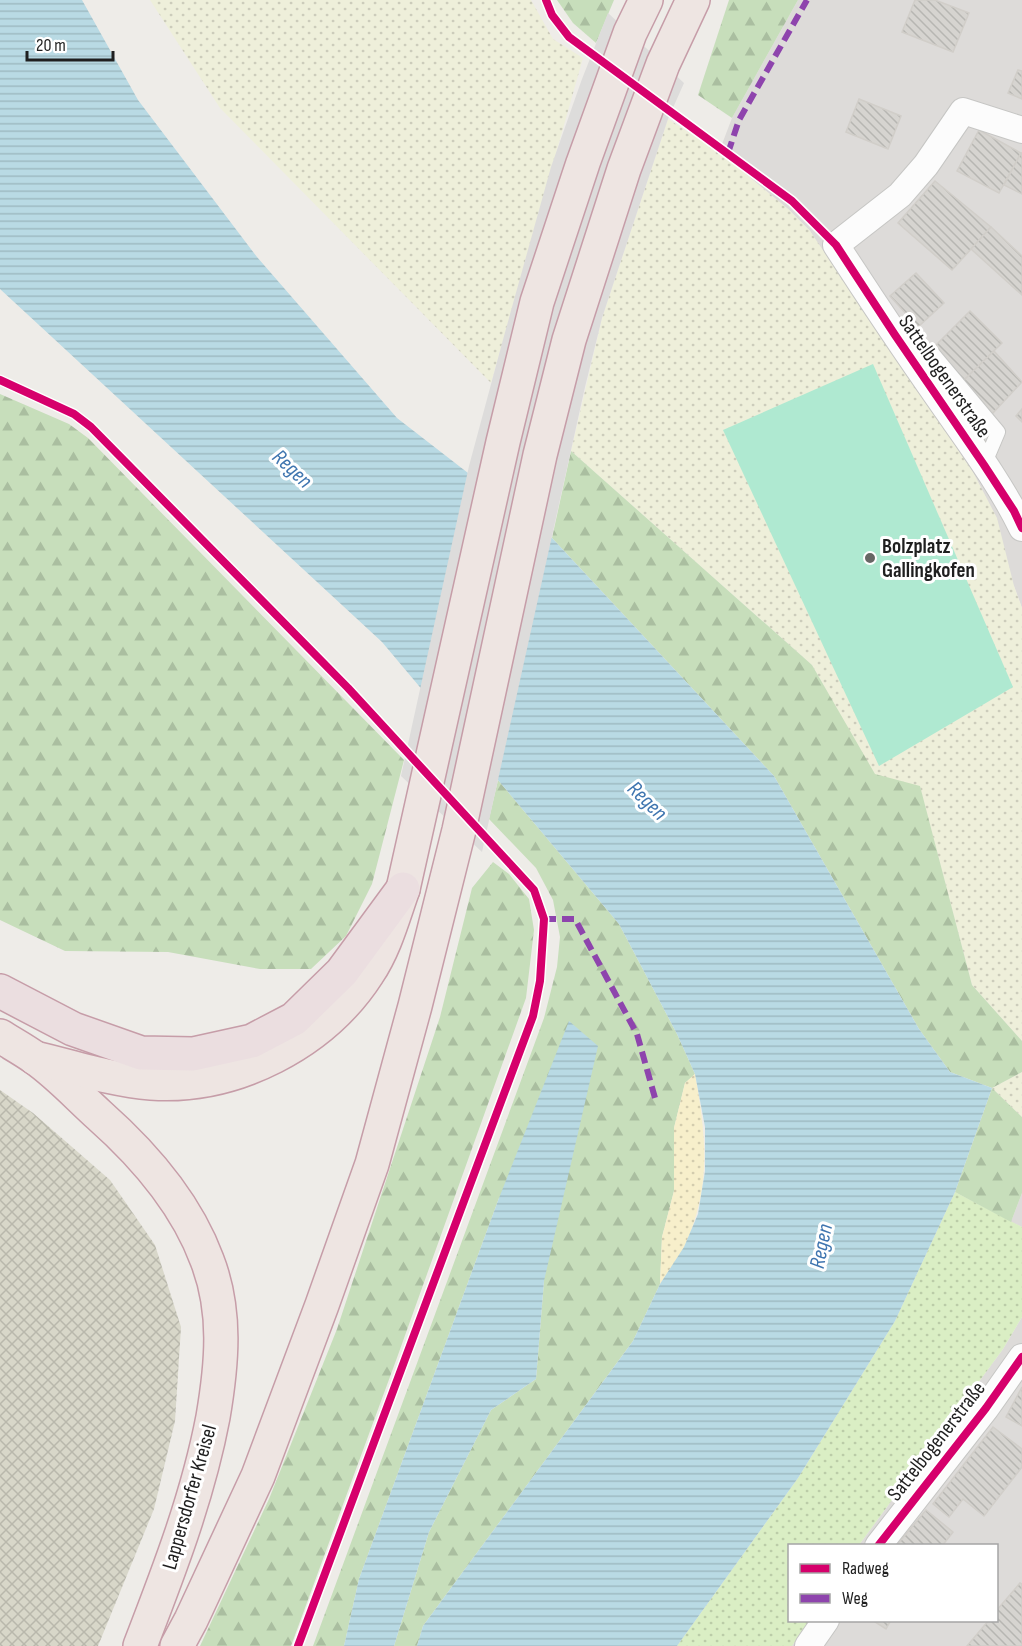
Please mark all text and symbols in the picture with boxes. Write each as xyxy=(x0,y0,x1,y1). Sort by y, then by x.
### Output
scale bar xyxy=(27,24,112,62)
text: 20 m xyxy=(36,35,66,56)
street label: Sattelbogenerstraße xyxy=(893,310,996,443)
water label: Regen xyxy=(266,444,318,494)
place label: Bolzplatz Gallingkofen xyxy=(882,534,975,583)
marker: Bolzplatz Gallingkofen xyxy=(863,551,877,565)
water label: Regen xyxy=(621,776,673,826)
water label: Regen xyxy=(804,1222,839,1271)
street label: Sattelbogenerstraße xyxy=(882,1377,991,1506)
street label: Lappersdorfer Kreisel xyxy=(157,1422,222,1572)
legend xyxy=(788,1544,998,1622)
text: Radweg xyxy=(842,1558,889,1579)
text: Weg xyxy=(842,1588,868,1609)

